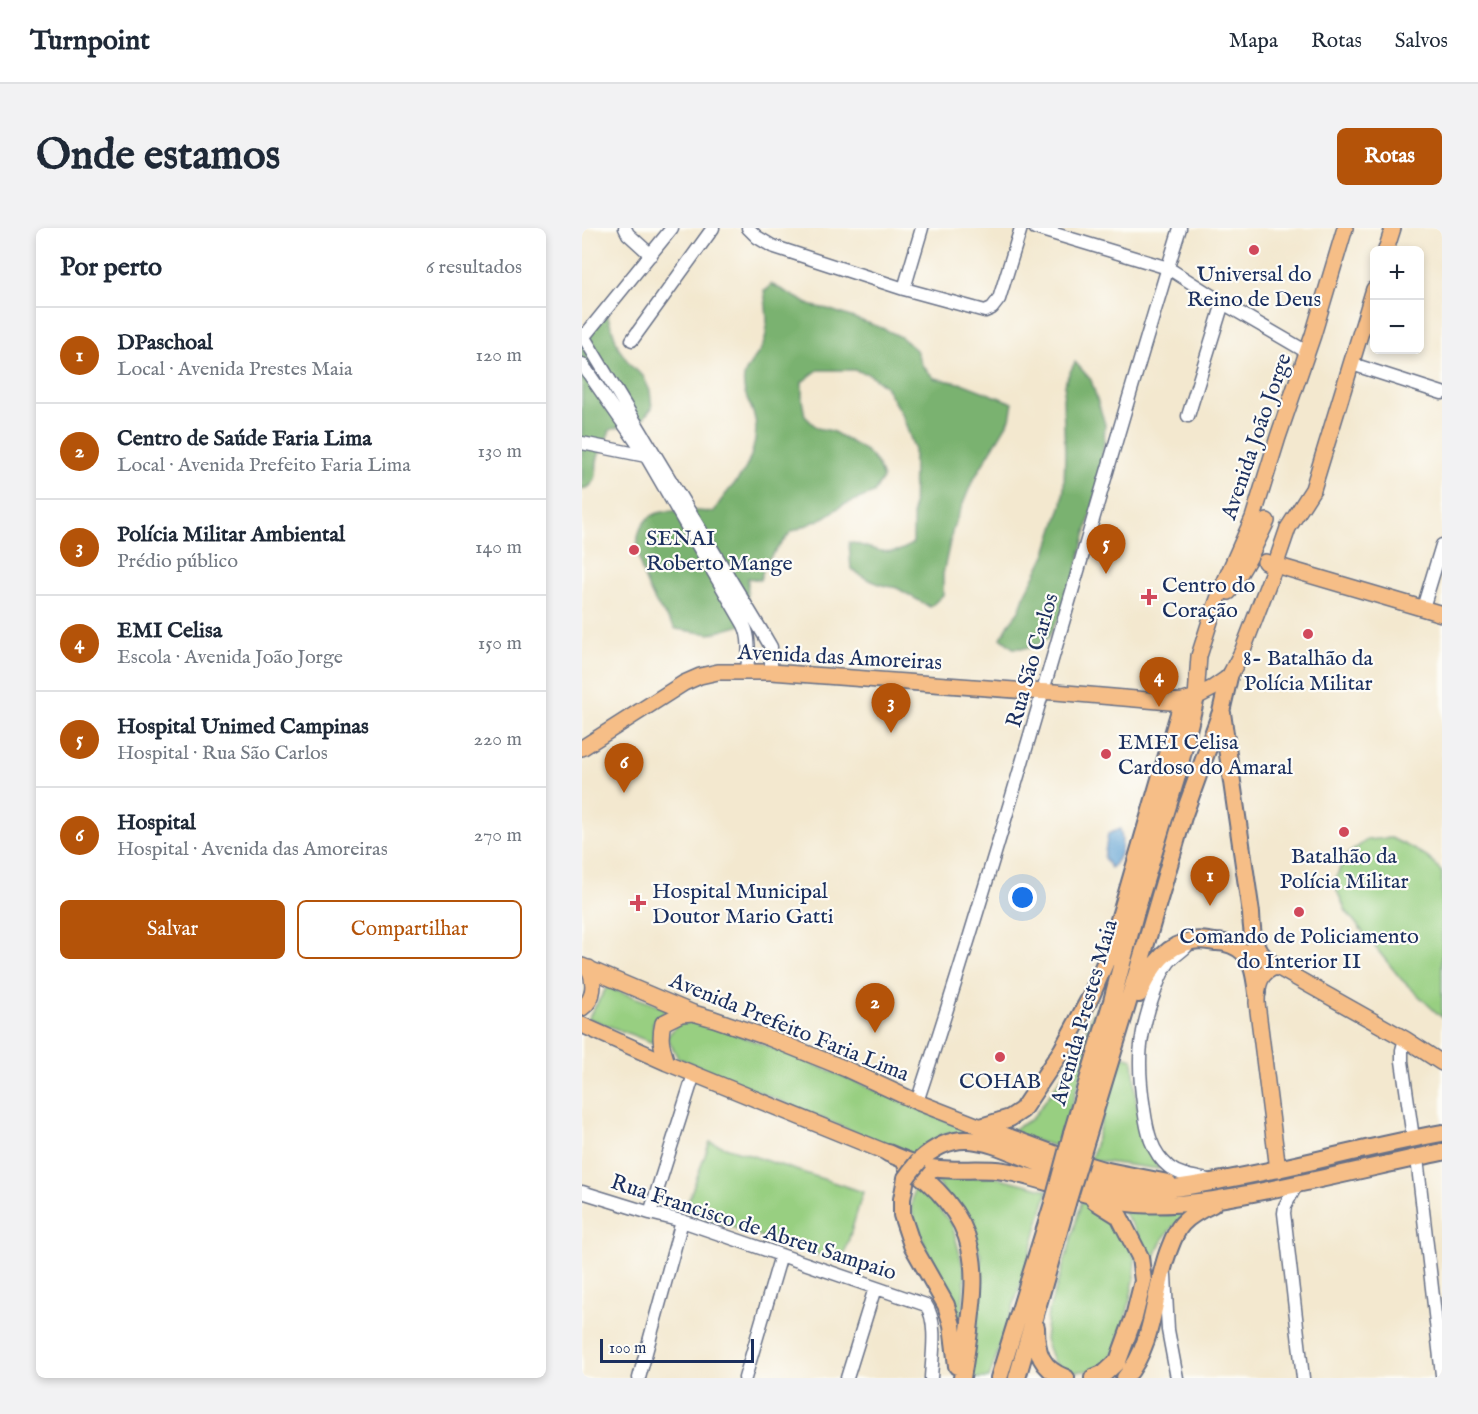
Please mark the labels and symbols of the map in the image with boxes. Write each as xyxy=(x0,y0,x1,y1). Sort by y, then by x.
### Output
marker: Universal do Reino de Deus xyxy=(1247,243,1261,257)
place label: Universal do Reino de Deus xyxy=(1187,261,1321,314)
street label: Avenida João Jorge xyxy=(1215,350,1299,525)
pin: 5 xyxy=(1086,524,1126,574)
place label: SENAI Roberto Mange xyxy=(646,525,793,578)
marker: SENAI Roberto Mange xyxy=(627,543,641,557)
place label: Centro do Coração xyxy=(1162,572,1256,625)
marker: Centro do Coração xyxy=(1140,588,1158,606)
street label: Rua São Carlos xyxy=(1000,590,1065,731)
marker: 8- Batalhão da Polícia Militar xyxy=(1301,627,1315,641)
street label: Avenida das Amoreiras xyxy=(736,639,943,677)
place label: 8- Batalhão da Polícia Militar xyxy=(1243,645,1373,698)
pin: 4 xyxy=(1140,658,1178,707)
pin: 3 xyxy=(872,684,910,733)
place label: EMEI Celisa Cardoso do Amaral xyxy=(1118,729,1293,782)
pin: 6 xyxy=(604,744,644,793)
marker: EMEI Celisa Cardoso do Amaral xyxy=(1099,747,1113,761)
marker: Batalhão da Polícia Militar xyxy=(1337,825,1351,839)
place label: Batalhão da Polícia Militar xyxy=(1279,843,1409,896)
pin: 1 xyxy=(1190,856,1230,906)
place label: Hospital Municipal Doutor Mario Gatti xyxy=(652,878,834,931)
your location xyxy=(1008,883,1037,912)
marker: Hospital Municipal Doutor Mario Gatti xyxy=(629,894,647,912)
marker: Comando de Policiamento do Interior II xyxy=(1292,905,1306,919)
street label: Avenida Prestes Maia xyxy=(1045,916,1125,1110)
place label: Comando de Policiamento do Interior II xyxy=(1179,923,1419,976)
street label: Avenida Prefeito Faria Lima xyxy=(664,967,914,1089)
pin: 2 xyxy=(856,984,894,1033)
marker: COHAB xyxy=(993,1050,1007,1064)
place label: COHAB xyxy=(959,1068,1041,1096)
street label: Rua Francisco de Abreu Sampaio xyxy=(607,1168,900,1287)
scale bar xyxy=(600,1336,754,1364)

